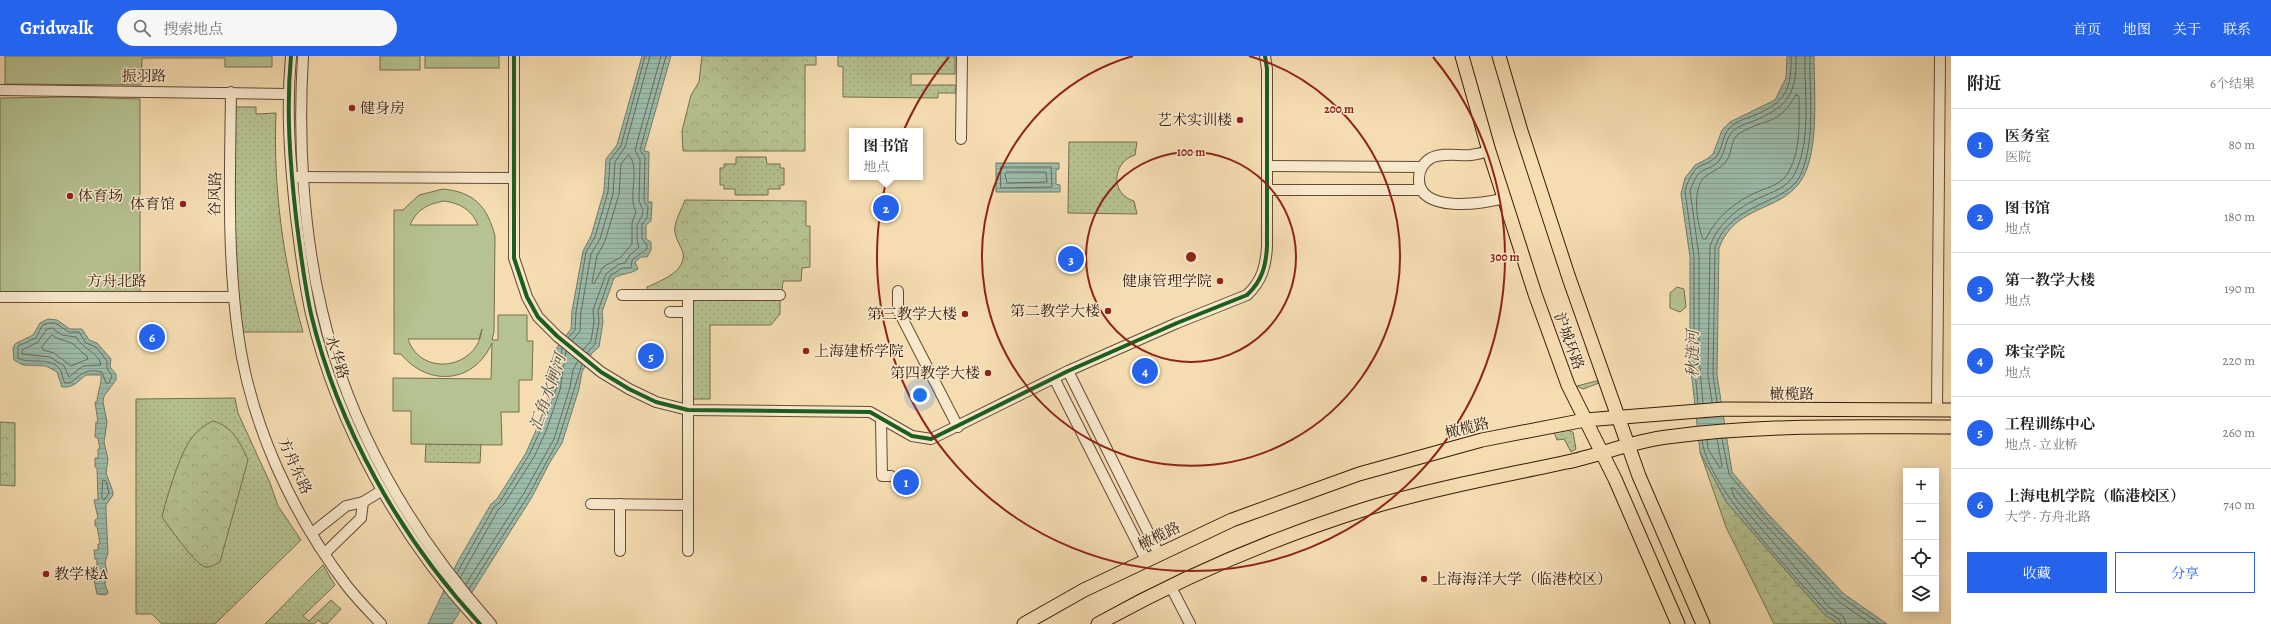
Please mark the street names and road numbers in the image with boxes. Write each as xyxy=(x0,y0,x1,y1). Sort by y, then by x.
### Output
street label: 振羽路 xyxy=(121,66,167,86)
street label: 谷风路 xyxy=(205,171,225,217)
street label: 方舟北路 xyxy=(87,271,147,291)
street label: 沪城环路 xyxy=(1549,309,1589,373)
street label: 水华路 xyxy=(321,333,353,381)
street label: 橄榄路 xyxy=(1769,384,1815,404)
street label: 橄榄路 xyxy=(1443,413,1491,443)
street label: 方舟东路 xyxy=(274,435,316,497)
street label: 橄榄路 xyxy=(1134,517,1184,555)

